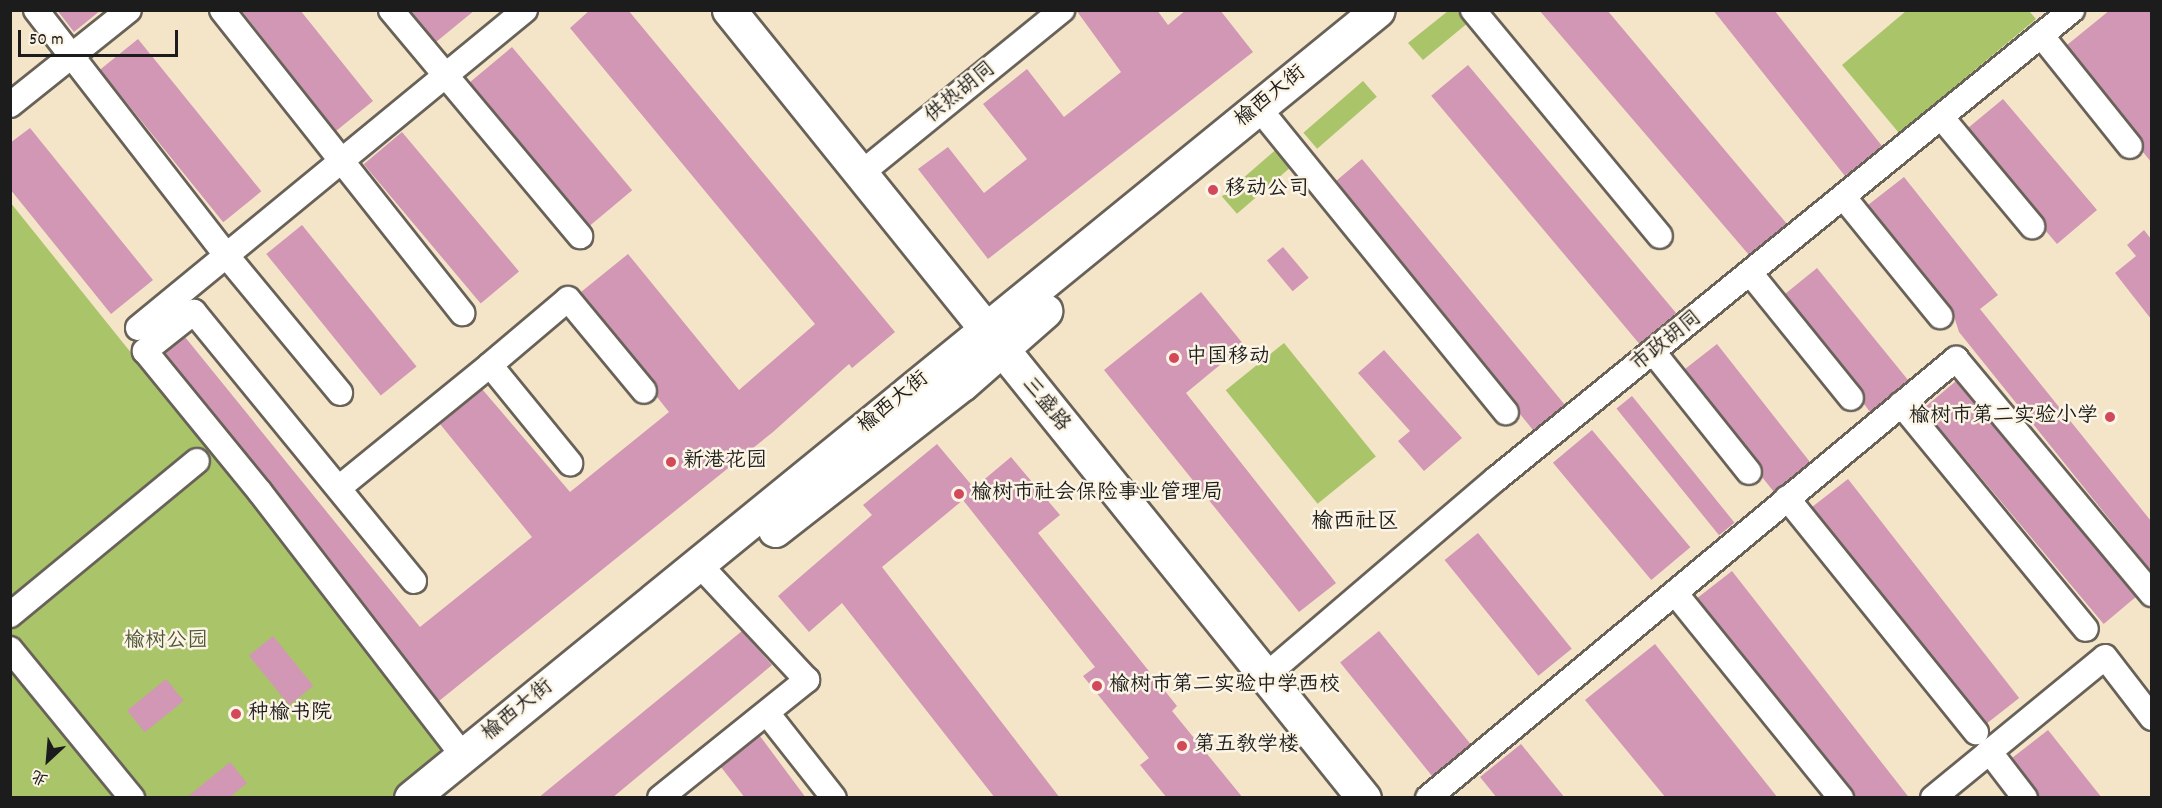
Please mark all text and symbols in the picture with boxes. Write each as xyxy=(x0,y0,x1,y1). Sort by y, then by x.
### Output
scale bar xyxy=(21,18,182,56)
text: 50 m xyxy=(29,28,64,53)
street label: 供热胡同 xyxy=(920,57,1002,129)
street label: 榆西大街 xyxy=(1230,61,1312,133)
place label: 移动公司 xyxy=(1225,177,1309,203)
marker: 移动公司 xyxy=(1206,183,1220,197)
street label: 市政胡同 xyxy=(1626,306,1708,378)
place label: 中国移动 xyxy=(1186,345,1270,371)
marker: 中国移动 xyxy=(1167,351,1181,365)
street label: 榆西大街 xyxy=(853,367,935,439)
street label: 三盛路 xyxy=(1015,373,1075,437)
place label: 榆树市第二实验小学 xyxy=(1909,404,2098,430)
marker: 榆树市第二实验小学 xyxy=(2103,410,2117,424)
place label: 新港花园 xyxy=(683,449,767,475)
marker: 新港花园 xyxy=(664,455,678,469)
place label: 榆树市社会保险事业管理局 xyxy=(971,481,1223,507)
marker: 榆树市社会保险事业管理局 xyxy=(952,487,966,501)
district label: 榆西社区 xyxy=(1311,510,1399,536)
park label: 榆树公园 xyxy=(124,629,208,655)
place label: 榆树市第二实验中学西校 xyxy=(1109,673,1340,699)
street label: 榆西大街 xyxy=(477,675,559,747)
marker: 榆树市第二实验中学西校 xyxy=(1090,679,1104,693)
place label: 种榆书院 xyxy=(248,701,332,727)
marker: 种榆书院 xyxy=(229,707,243,721)
north arrow xyxy=(18,730,78,790)
place label: 第五教学楼 xyxy=(1194,733,1299,759)
marker: 第五教学楼 xyxy=(1175,739,1189,753)
text: 北 xyxy=(28,763,52,790)

